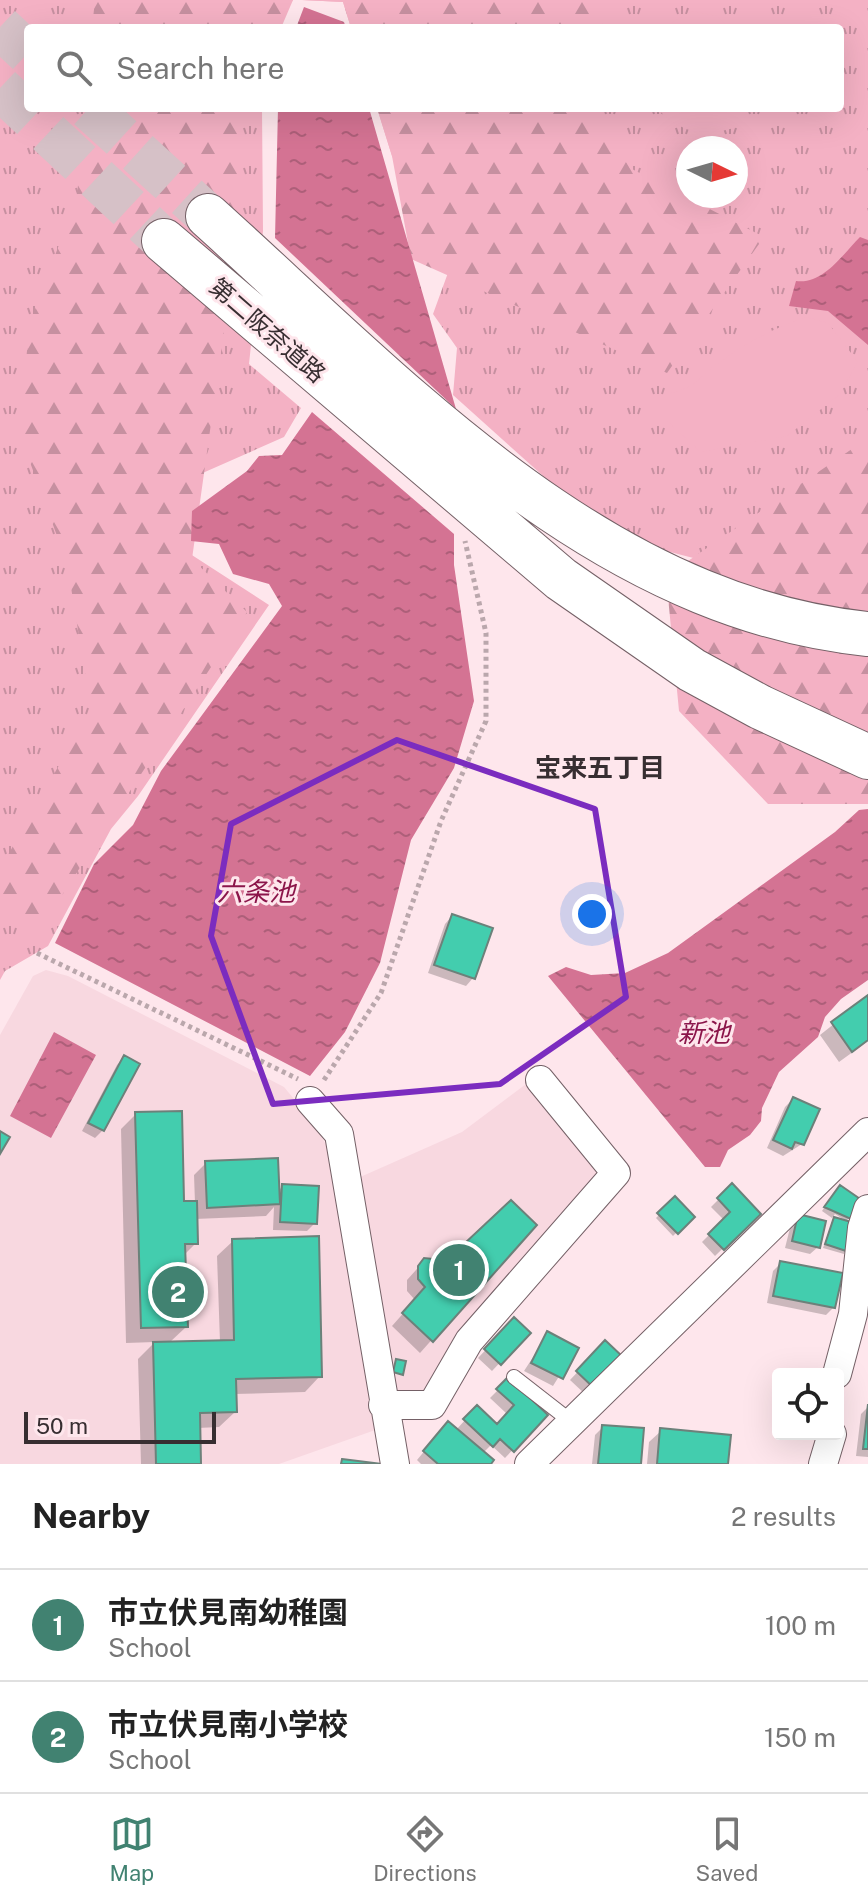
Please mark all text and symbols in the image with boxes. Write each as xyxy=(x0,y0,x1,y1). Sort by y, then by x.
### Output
search box xyxy=(24,24,844,112)
icon: search xyxy=(52,46,96,90)
text: Search here xyxy=(116,50,284,86)
north arrow xyxy=(676,136,748,208)
street label: 第二阪奈道路 xyxy=(204,272,332,388)
district label: 宝来五丁目 xyxy=(535,752,665,783)
water label: 六条池 xyxy=(217,876,298,907)
your location xyxy=(572,894,612,934)
water label: 新池 xyxy=(678,1017,733,1048)
pin: 1 xyxy=(433,1240,485,1300)
pin: 2 xyxy=(152,1262,204,1322)
map controls xyxy=(772,1368,844,1440)
button: locate xyxy=(772,1368,844,1440)
scale bar xyxy=(24,1408,216,1444)
text: 50 m xyxy=(36,1413,88,1439)
text: Nearby xyxy=(32,1496,150,1536)
text: 2 results xyxy=(731,1501,836,1532)
text: 市立伏見南幼稚園 xyxy=(108,1594,348,1630)
text: 1 xyxy=(52,1610,64,1641)
text: 100 m xyxy=(765,1610,836,1641)
text: School xyxy=(108,1632,192,1663)
text: 市立伏見南小学校 xyxy=(108,1706,348,1742)
text: 2 xyxy=(50,1722,66,1753)
text: 150 m xyxy=(764,1722,836,1753)
text: School xyxy=(108,1744,192,1775)
tab: Map xyxy=(110,1812,154,1886)
tab: Directions xyxy=(373,1812,477,1886)
tab: Saved xyxy=(696,1812,758,1886)

